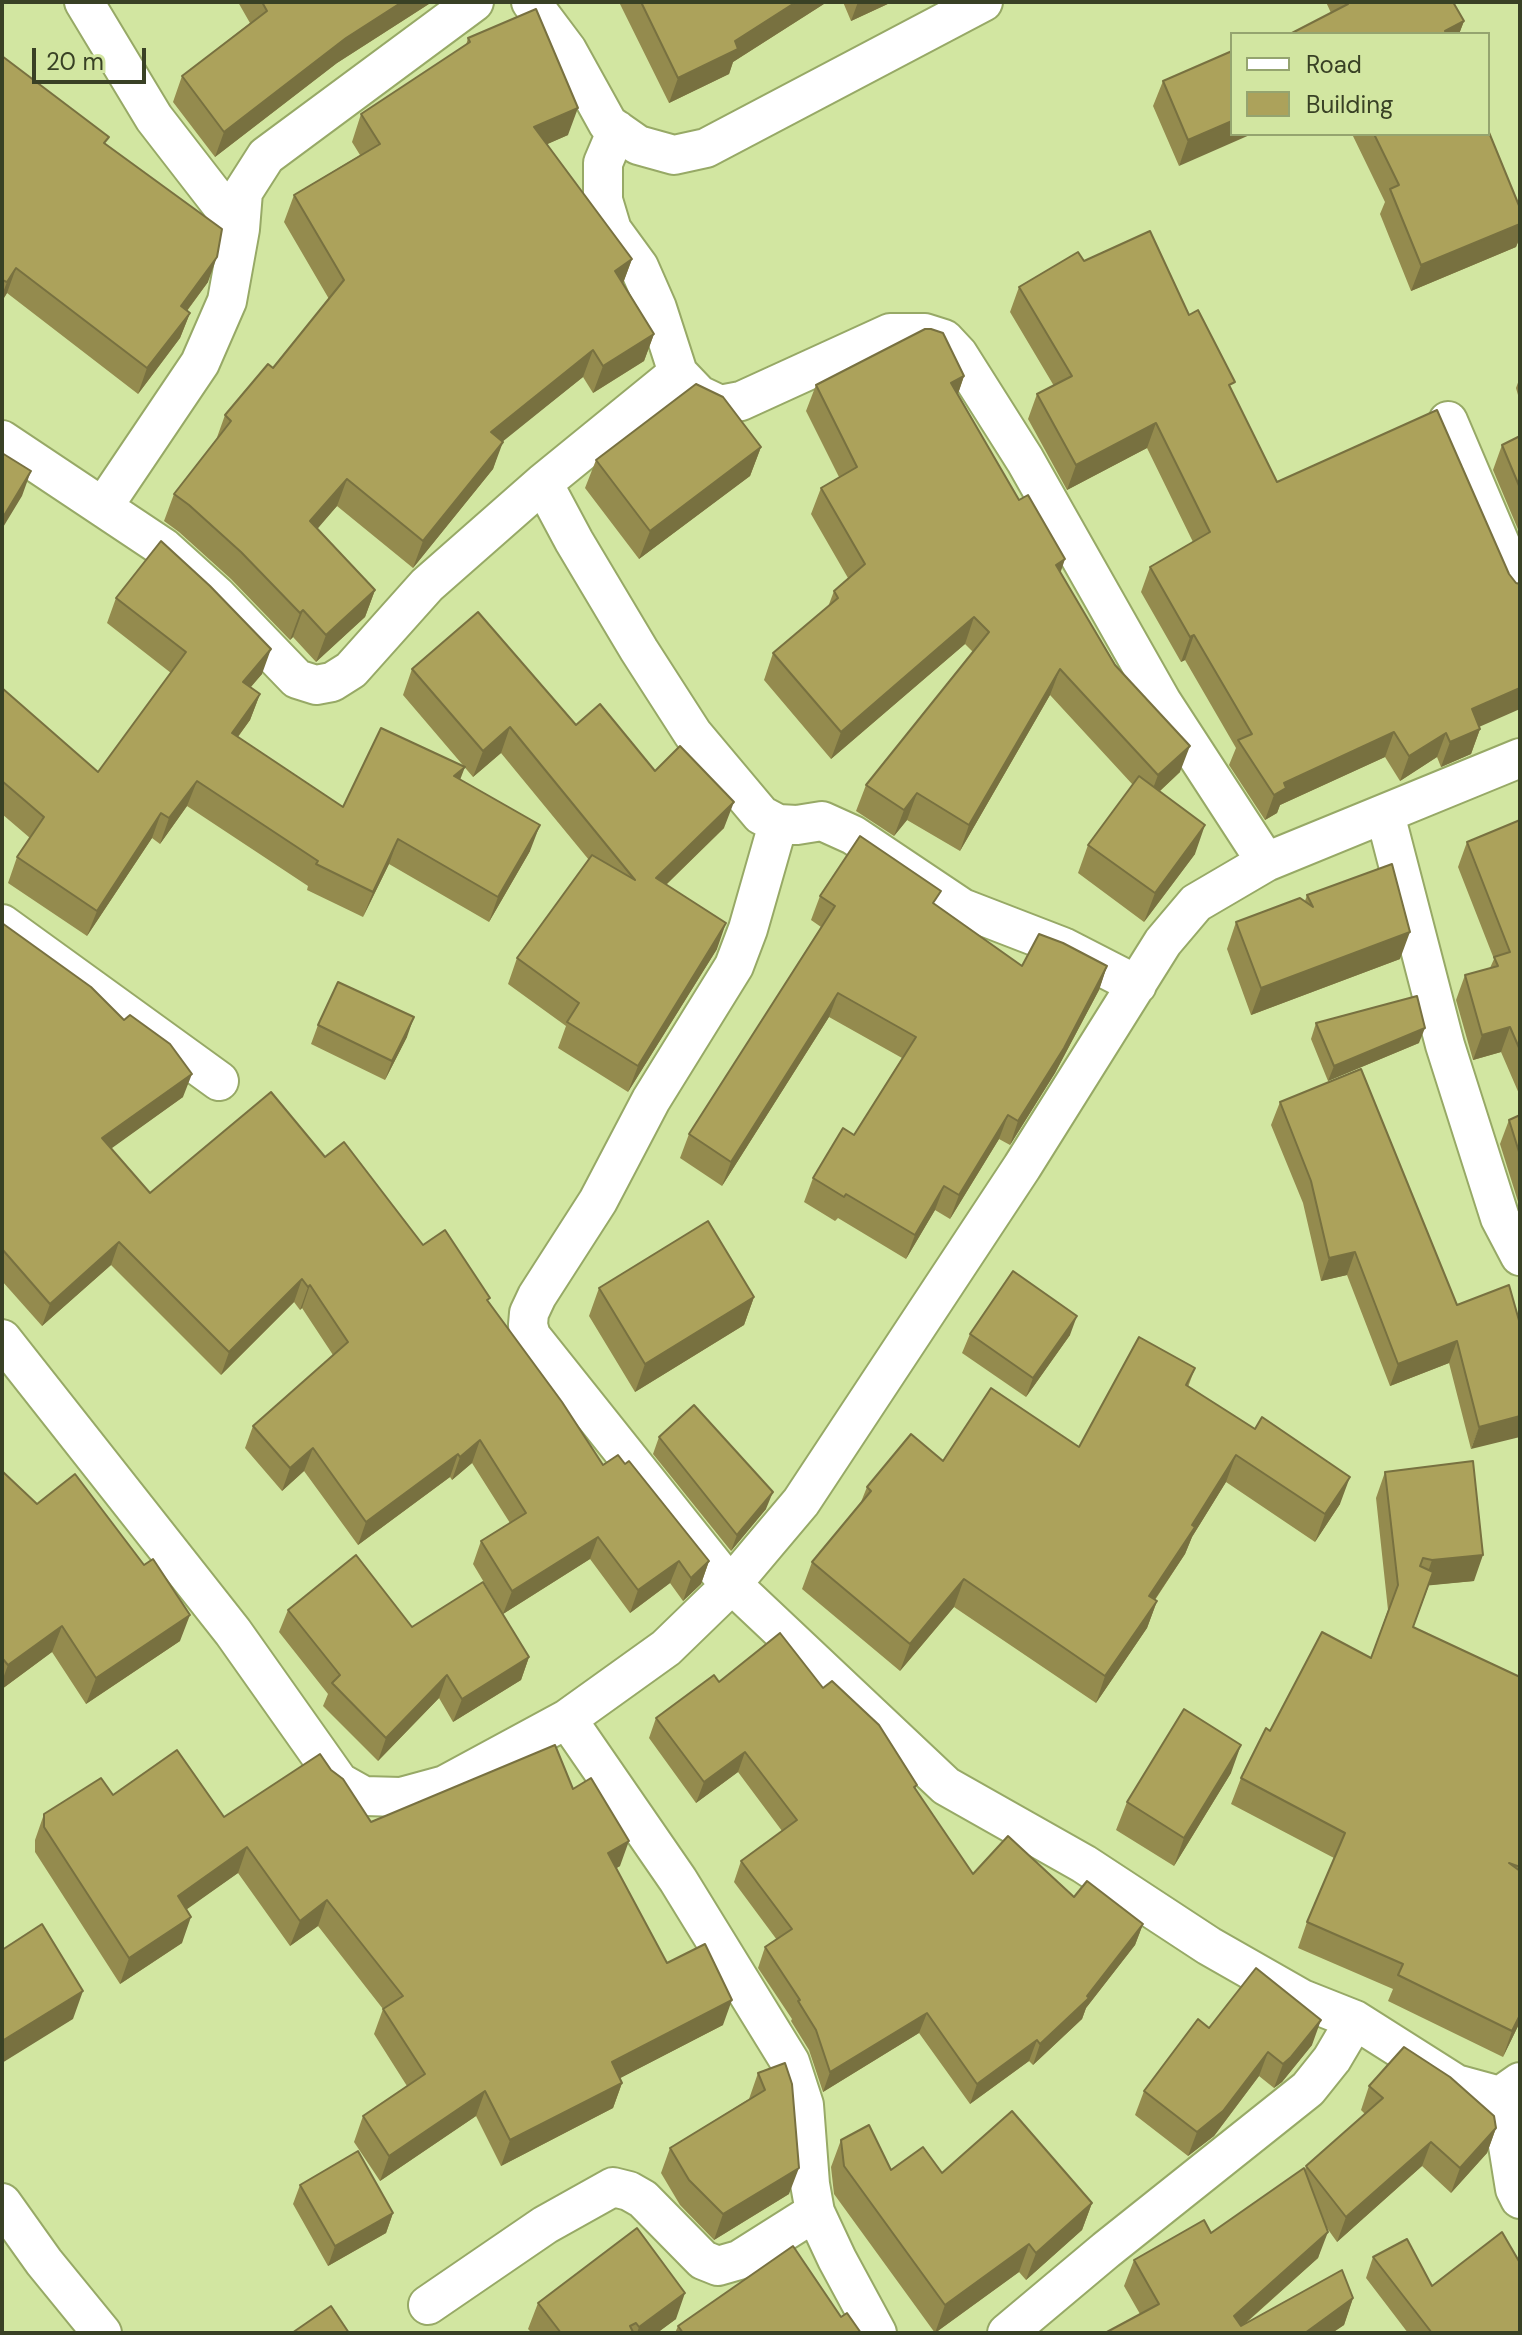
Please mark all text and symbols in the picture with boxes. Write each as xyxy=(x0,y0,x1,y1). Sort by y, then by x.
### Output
scale bar xyxy=(36,32,150,82)
legend xyxy=(1230,32,1490,136)
text: 20 m xyxy=(46,46,104,77)
text: Road xyxy=(1306,49,1362,80)
text: Building xyxy=(1306,89,1393,120)

